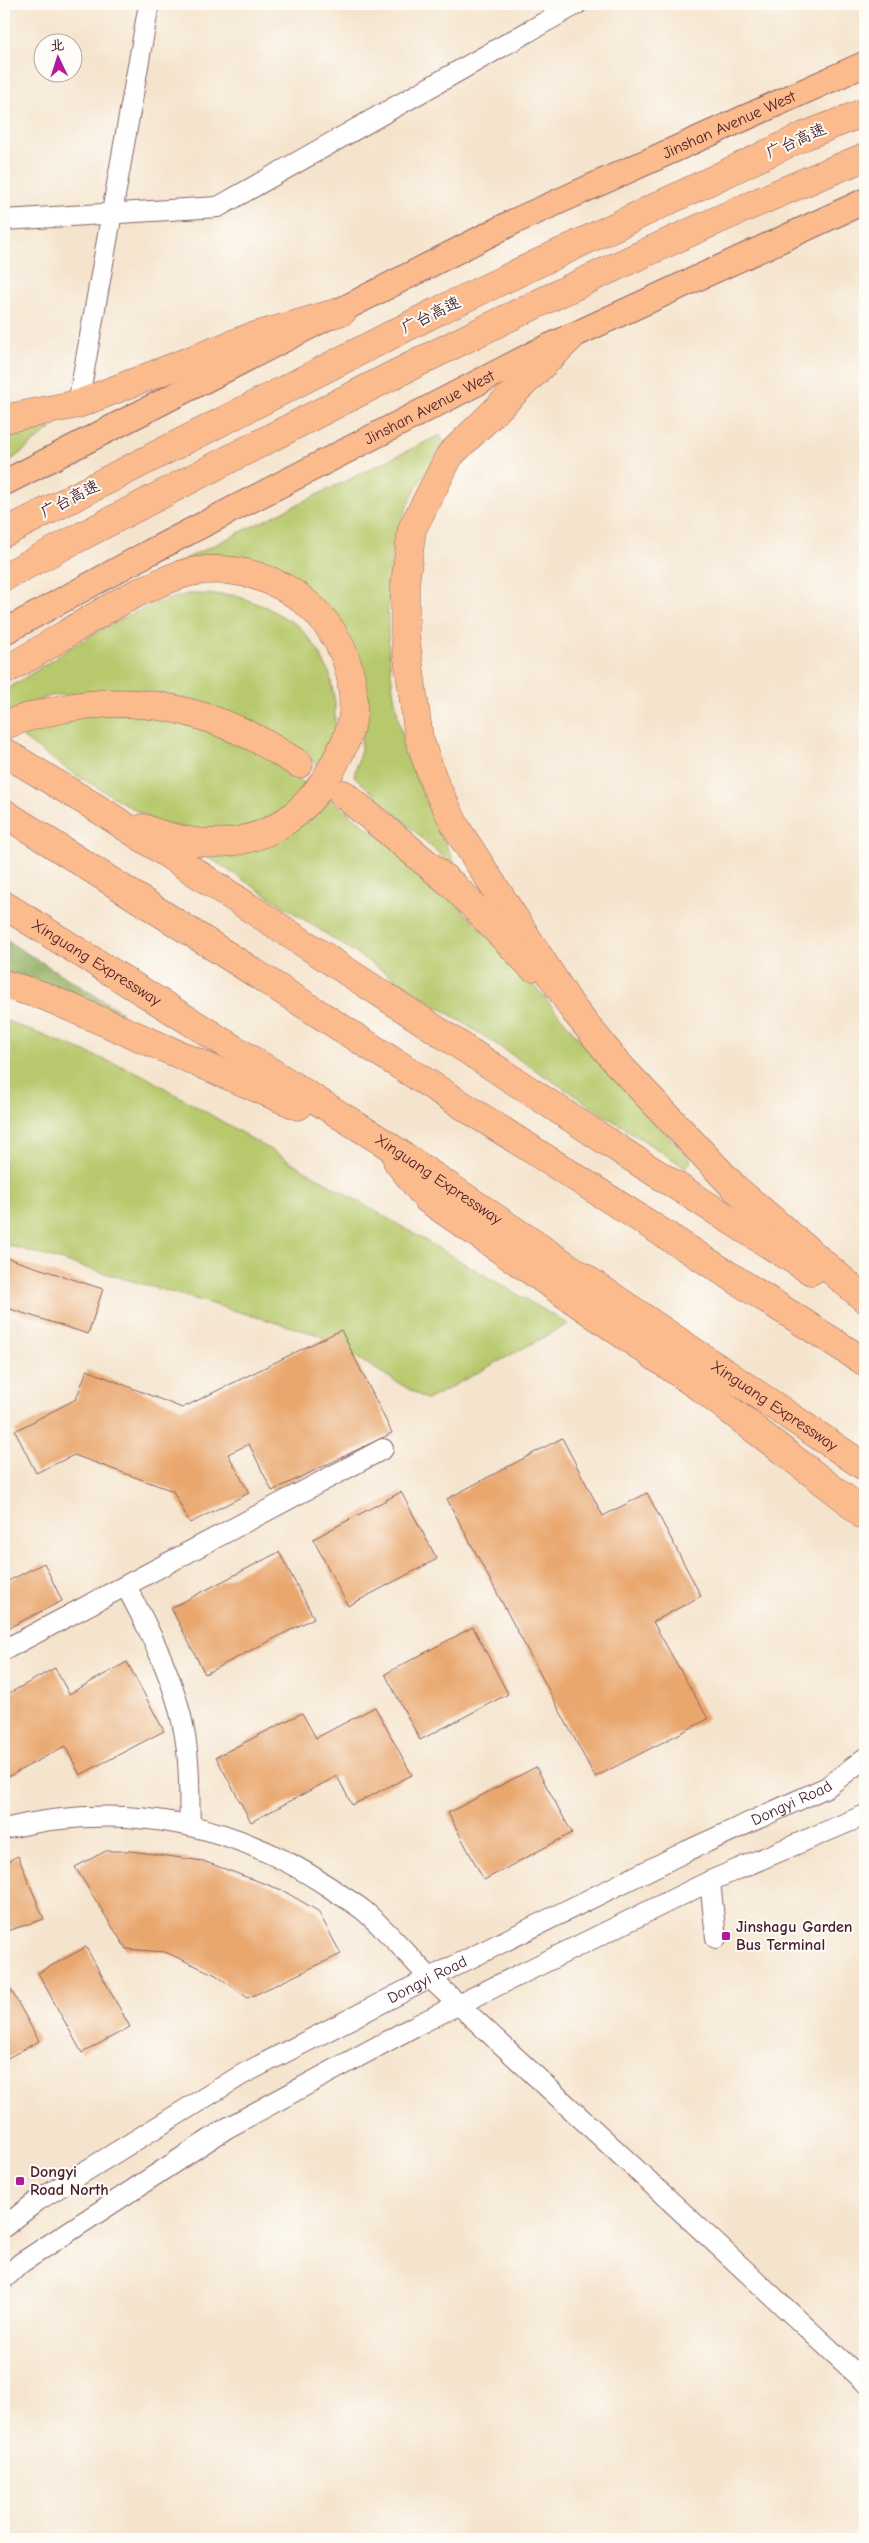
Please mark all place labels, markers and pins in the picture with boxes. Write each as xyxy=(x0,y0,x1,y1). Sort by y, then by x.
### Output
place label: Jinshagu Garden Bus Terminal xyxy=(736,1918,853,1954)
marker: Jinshagu Garden Bus Terminal xyxy=(720,1930,732,1942)
place label: Dongyi Road North xyxy=(30,2163,109,2199)
marker: Dongyi Road North xyxy=(14,2175,26,2187)

